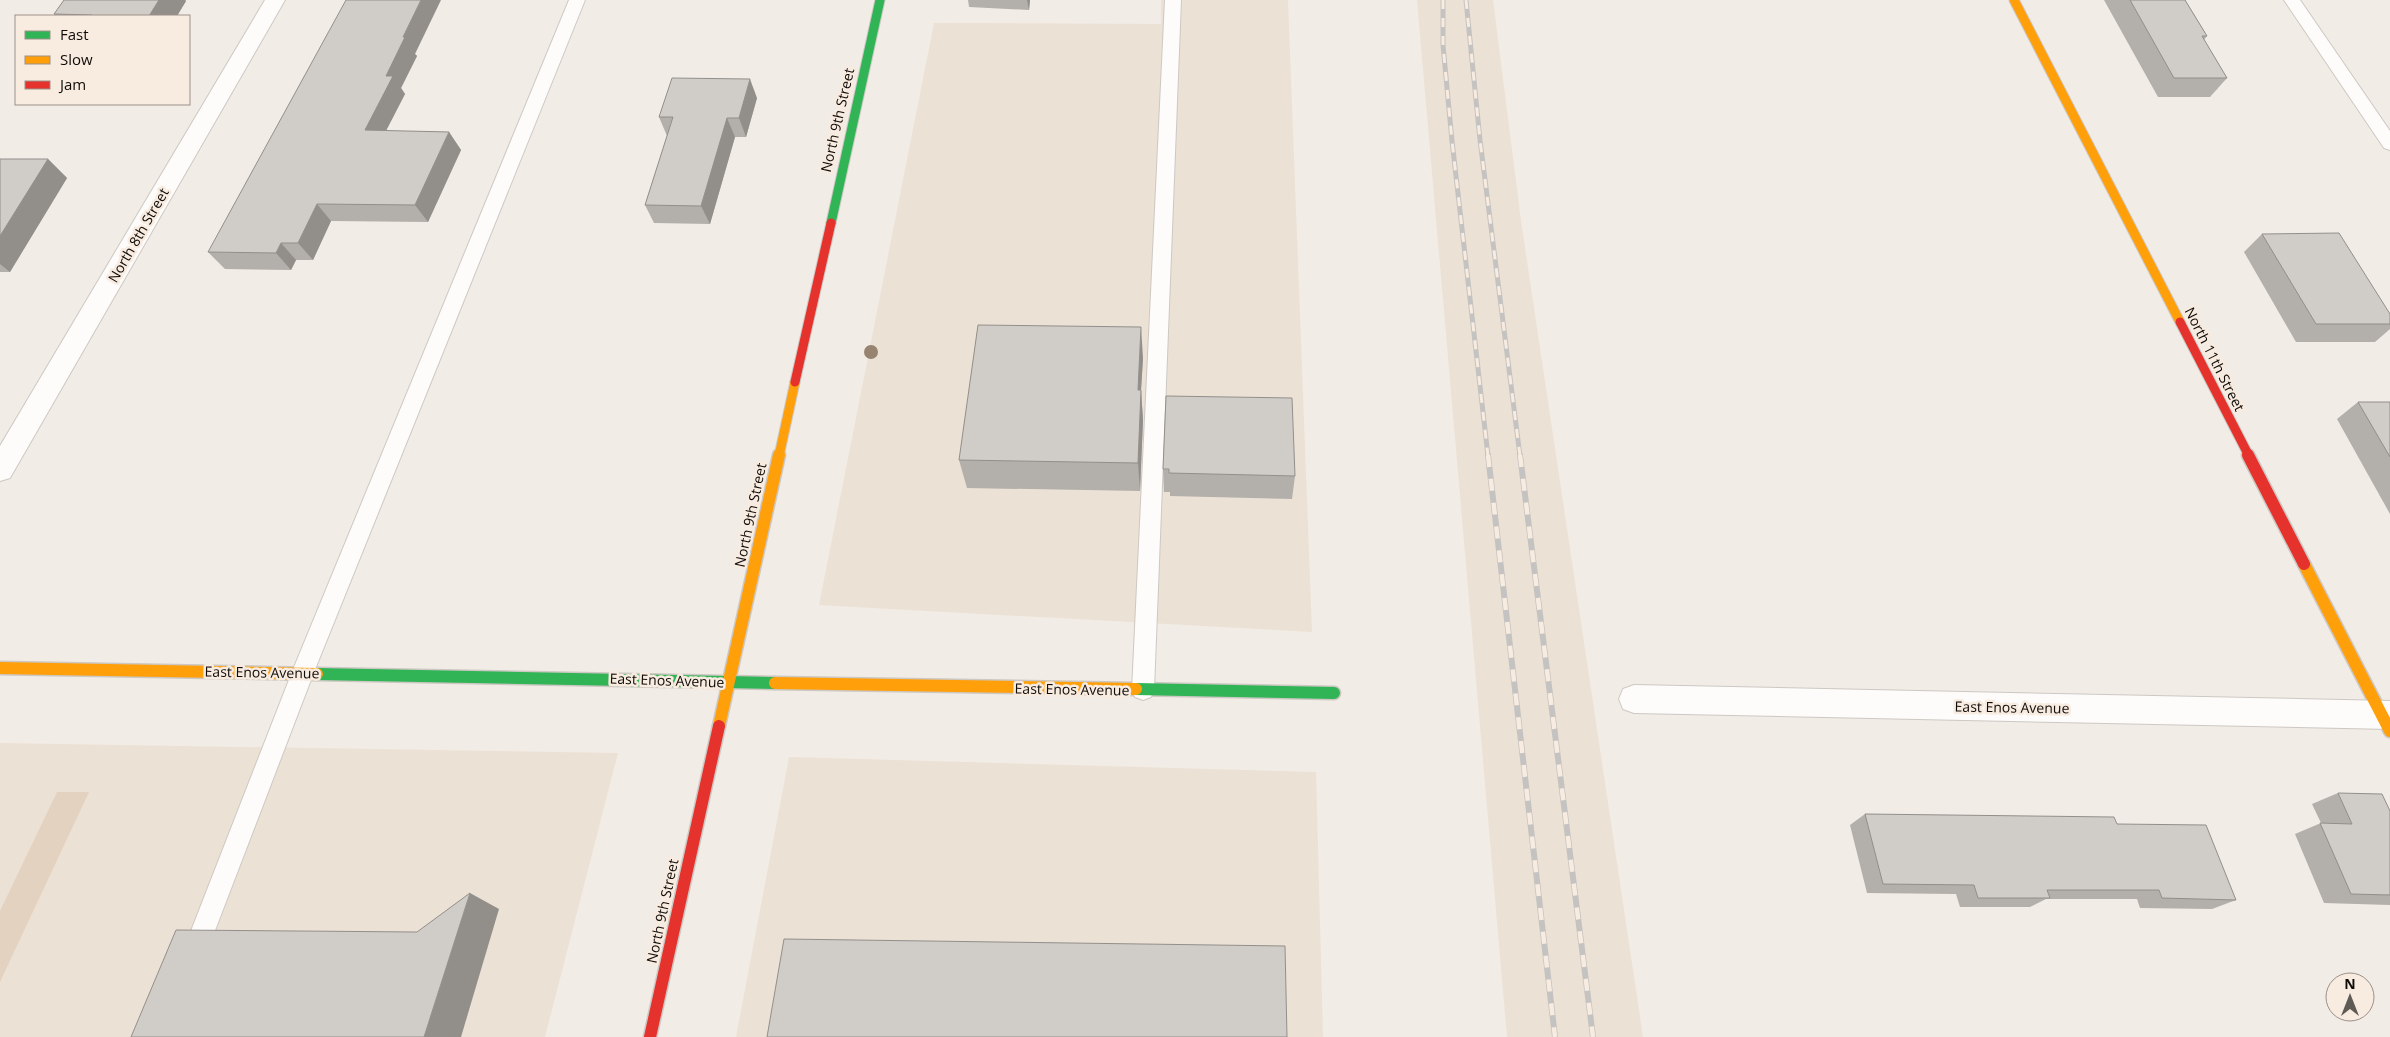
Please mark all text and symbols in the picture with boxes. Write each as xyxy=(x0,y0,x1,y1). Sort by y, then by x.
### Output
legend xyxy=(15,15,190,105)
text: Fast xyxy=(60,24,89,44)
text: Slow xyxy=(60,49,93,69)
street label: North 9th Street xyxy=(816,66,858,174)
text: Jam xyxy=(58,74,86,94)
street label: North 8th Street xyxy=(103,184,173,286)
street label: North 11th Street xyxy=(2181,304,2249,414)
street label: North 9th Street xyxy=(730,461,770,569)
street label: East Enos Avenue xyxy=(204,662,320,683)
street label: East Enos Avenue xyxy=(609,669,725,692)
street label: East Enos Avenue xyxy=(1014,679,1130,700)
street label: East Enos Avenue xyxy=(1954,697,2070,718)
street label: North 9th Street xyxy=(642,857,682,965)
north arrow xyxy=(2325,972,2375,1022)
text: N xyxy=(2344,974,2356,993)

